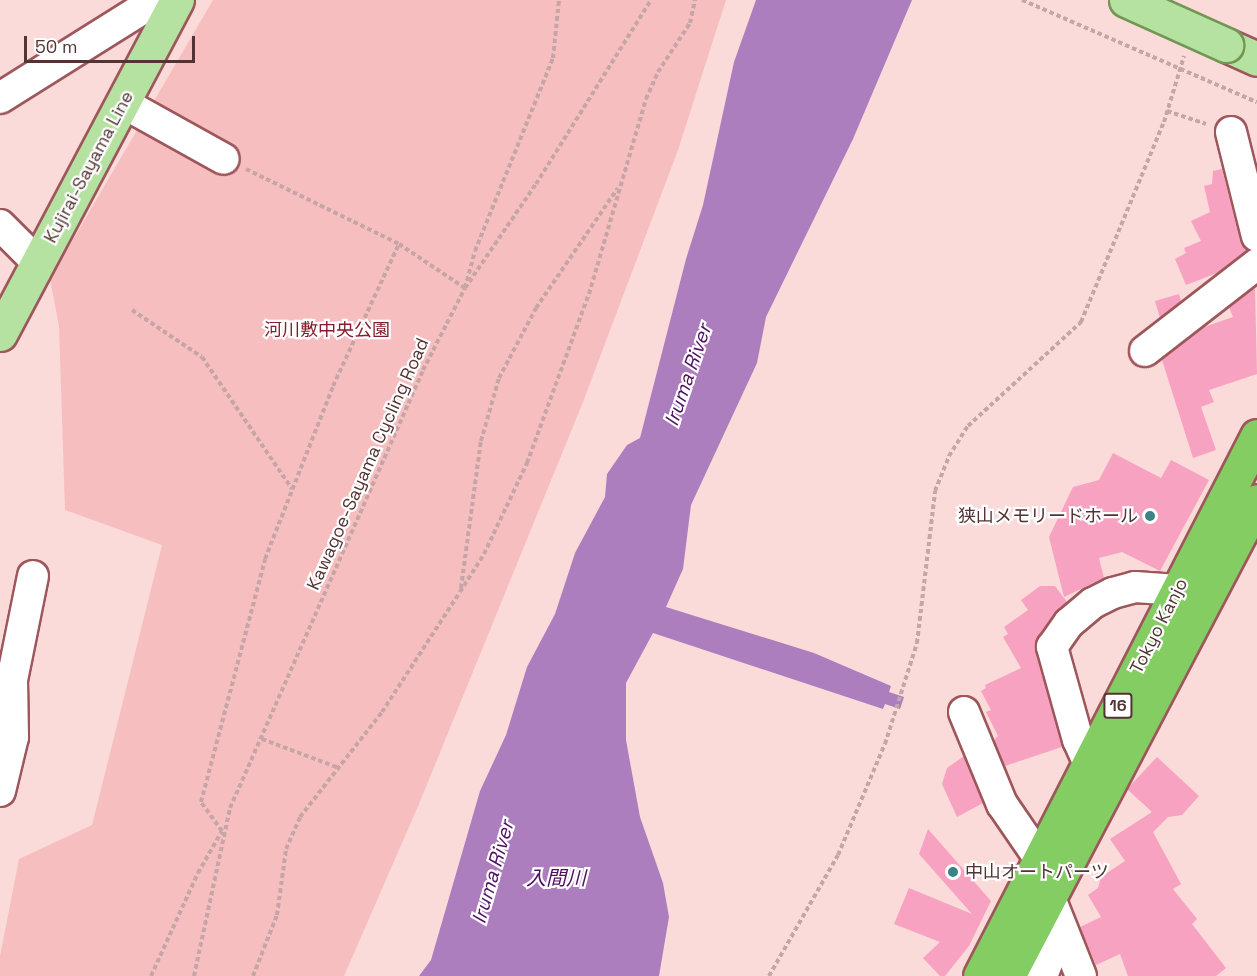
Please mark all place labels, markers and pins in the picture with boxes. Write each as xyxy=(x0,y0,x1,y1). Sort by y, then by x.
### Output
place label: 狭山メモリードホール xyxy=(958,505,1138,527)
marker: 狭山メモリードホール xyxy=(1143,509,1157,523)
place label: 中山オートパーツ xyxy=(965,861,1109,883)
marker: 中山オートパーツ xyxy=(946,865,960,879)

